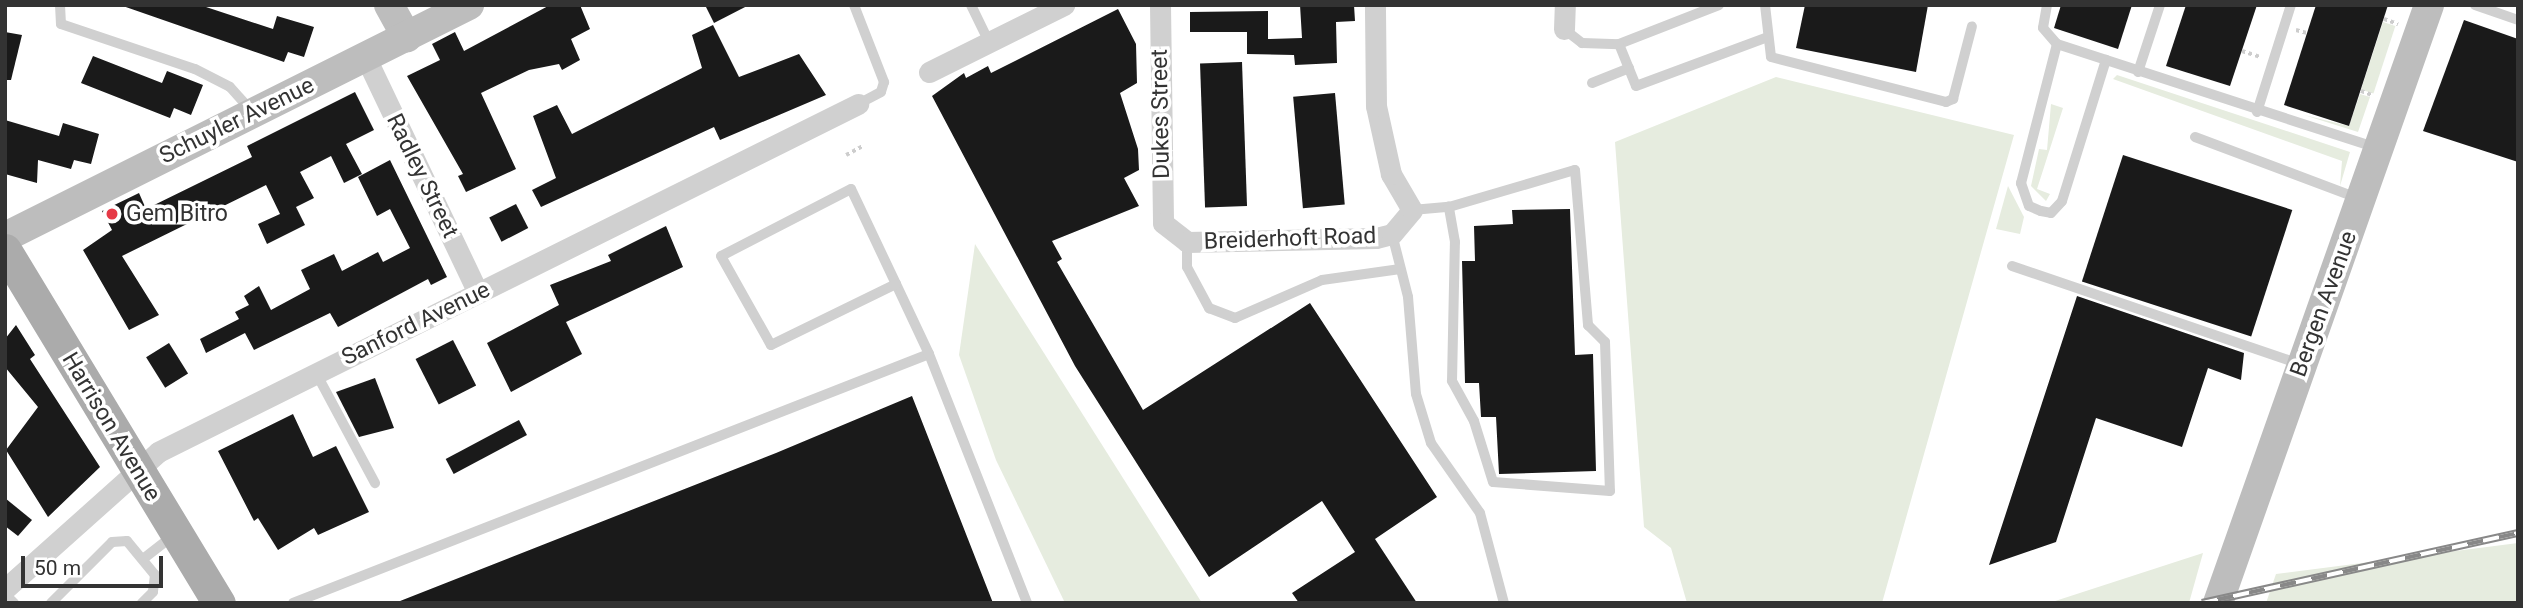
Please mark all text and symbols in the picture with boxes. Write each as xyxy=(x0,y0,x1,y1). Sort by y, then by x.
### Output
street label: Dukes Street xyxy=(1146,49,1176,179)
street label: Schuyler Avenue xyxy=(155,72,319,170)
street label: Radley Street xyxy=(380,109,464,243)
place label: Gem Bitro xyxy=(126,200,228,228)
marker: Gem Bitro xyxy=(104,206,120,222)
street label: Breiderhoft Road xyxy=(1203,222,1377,256)
street label: Bergen Avenue xyxy=(2285,227,2363,381)
street label: Sanford Avenue xyxy=(337,276,495,372)
street label: Harrison Avenue xyxy=(56,348,166,506)
scale bar xyxy=(24,542,166,586)
text: 50 m xyxy=(34,556,81,580)

